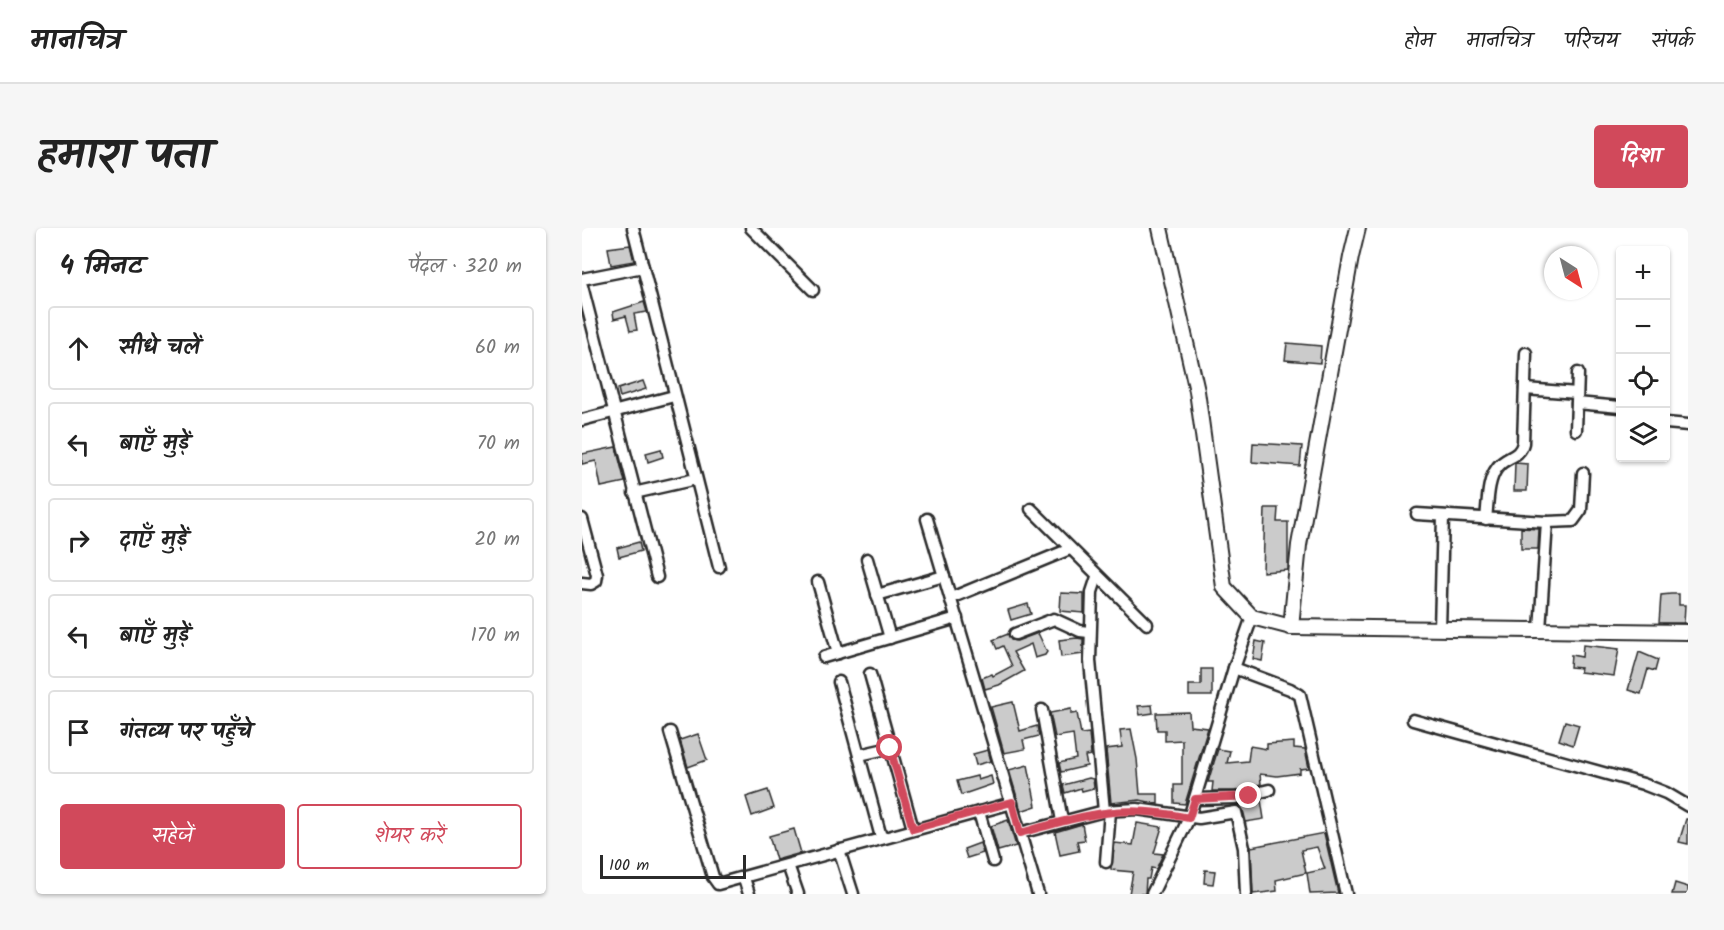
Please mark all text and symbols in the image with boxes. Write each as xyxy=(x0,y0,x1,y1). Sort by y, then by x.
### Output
text: मानचित्र xyxy=(30,19,122,64)
text: होम xyxy=(1404,25,1433,58)
text: मानचित्र xyxy=(1466,25,1532,58)
text: परिचय xyxy=(1565,25,1618,58)
text: संपर्क xyxy=(1651,25,1694,58)
text: हमारा पता xyxy=(36,123,211,190)
button: दिशा xyxy=(1594,125,1688,188)
text: 4 मिनट xyxy=(60,246,143,288)
north arrow xyxy=(1544,246,1598,300)
map controls xyxy=(1616,246,1670,462)
button: + xyxy=(1616,246,1670,300)
text: पैदल · 320 m xyxy=(409,251,522,283)
button: − xyxy=(1616,300,1670,354)
text: सीधे चलें xyxy=(119,331,200,366)
icon: ahead xyxy=(62,332,95,365)
text: 60 m xyxy=(475,332,520,364)
button: locate xyxy=(1616,354,1670,408)
button: layers xyxy=(1616,408,1670,462)
text: बाएँ मुड़ें xyxy=(119,427,190,462)
icon: left xyxy=(62,428,95,461)
text: 70 m xyxy=(477,428,520,460)
text: दाएँ मुड़ें xyxy=(119,523,188,558)
icon: right xyxy=(62,524,95,557)
text: 20 m xyxy=(474,524,520,556)
text: बाएँ मुड़ें xyxy=(119,619,190,654)
icon: left xyxy=(62,620,95,653)
text: 170 m xyxy=(471,620,520,652)
text: गंतव्य पर पहुँचे xyxy=(119,715,252,750)
icon: arrive xyxy=(62,716,95,749)
route start xyxy=(876,734,902,760)
route end xyxy=(1235,782,1261,808)
button: सहेजें xyxy=(60,804,285,869)
button: शेयर करें xyxy=(297,804,522,869)
scale bar xyxy=(600,852,746,880)
text: 100 m xyxy=(609,853,649,878)

